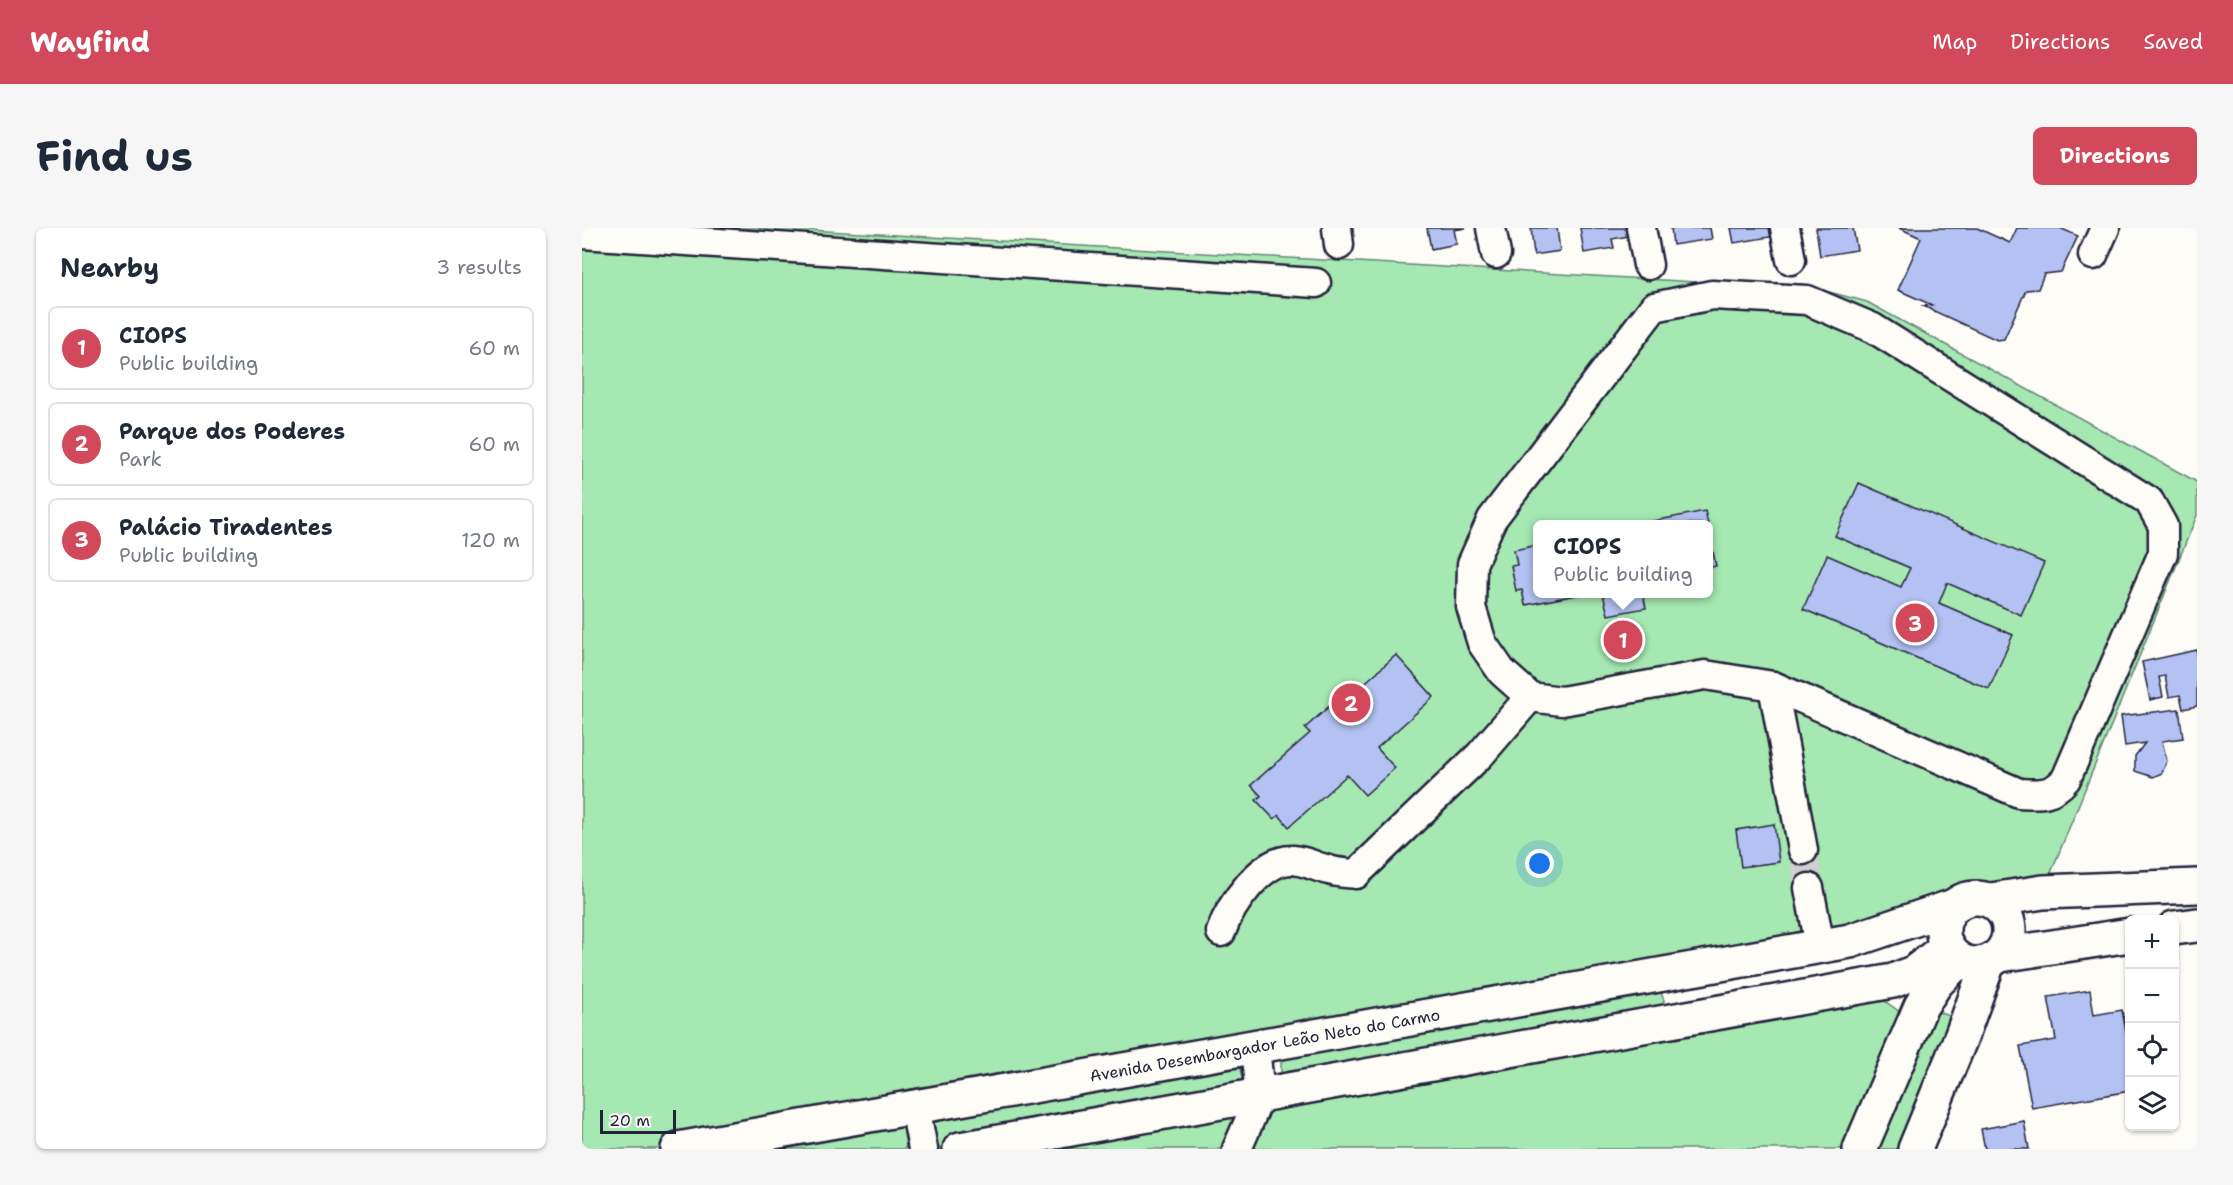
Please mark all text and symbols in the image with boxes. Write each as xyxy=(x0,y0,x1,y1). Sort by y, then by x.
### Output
text: Wayfind xyxy=(30,23,150,61)
text: Map xyxy=(1932,28,1977,56)
text: Directions xyxy=(2010,28,2110,56)
text: Saved xyxy=(2143,28,2203,56)
button: Directions xyxy=(2033,127,2197,185)
text: Find us xyxy=(36,128,193,184)
text: Nearby xyxy=(60,250,159,285)
text: 3 results xyxy=(436,254,522,280)
text: CIOPS xyxy=(119,321,187,350)
text: 1 xyxy=(77,335,86,361)
text: 60 m xyxy=(468,335,520,361)
text: Public building xyxy=(119,350,258,376)
text: Parque dos Poderes xyxy=(119,417,345,446)
text: 2 xyxy=(75,431,89,457)
text: 60 m xyxy=(468,431,520,457)
text: Park xyxy=(119,446,162,472)
text: Palácio Tiradentes xyxy=(119,513,333,542)
popup xyxy=(1533,520,1713,598)
text: 3 xyxy=(75,527,89,553)
text: 120 m xyxy=(461,527,520,553)
text: CIOPS xyxy=(1553,532,1621,561)
text: Public building xyxy=(119,542,258,568)
text: Public building xyxy=(1553,561,1693,587)
pin: 3 xyxy=(1896,600,1934,646)
pin: 1 xyxy=(1604,618,1642,662)
pin: 2 xyxy=(1332,680,1370,726)
your location xyxy=(1525,849,1554,878)
map controls xyxy=(2125,915,2179,1131)
button: + xyxy=(2125,915,2179,969)
button: − xyxy=(2125,969,2179,1023)
street label: Avenida Desembargador Leão Neto do Carmo xyxy=(1088,1003,1442,1086)
button: locate xyxy=(2125,1023,2179,1077)
button: layers xyxy=(2125,1077,2179,1131)
scale bar xyxy=(600,1107,676,1134)
text: 20 m xyxy=(609,1110,650,1131)

